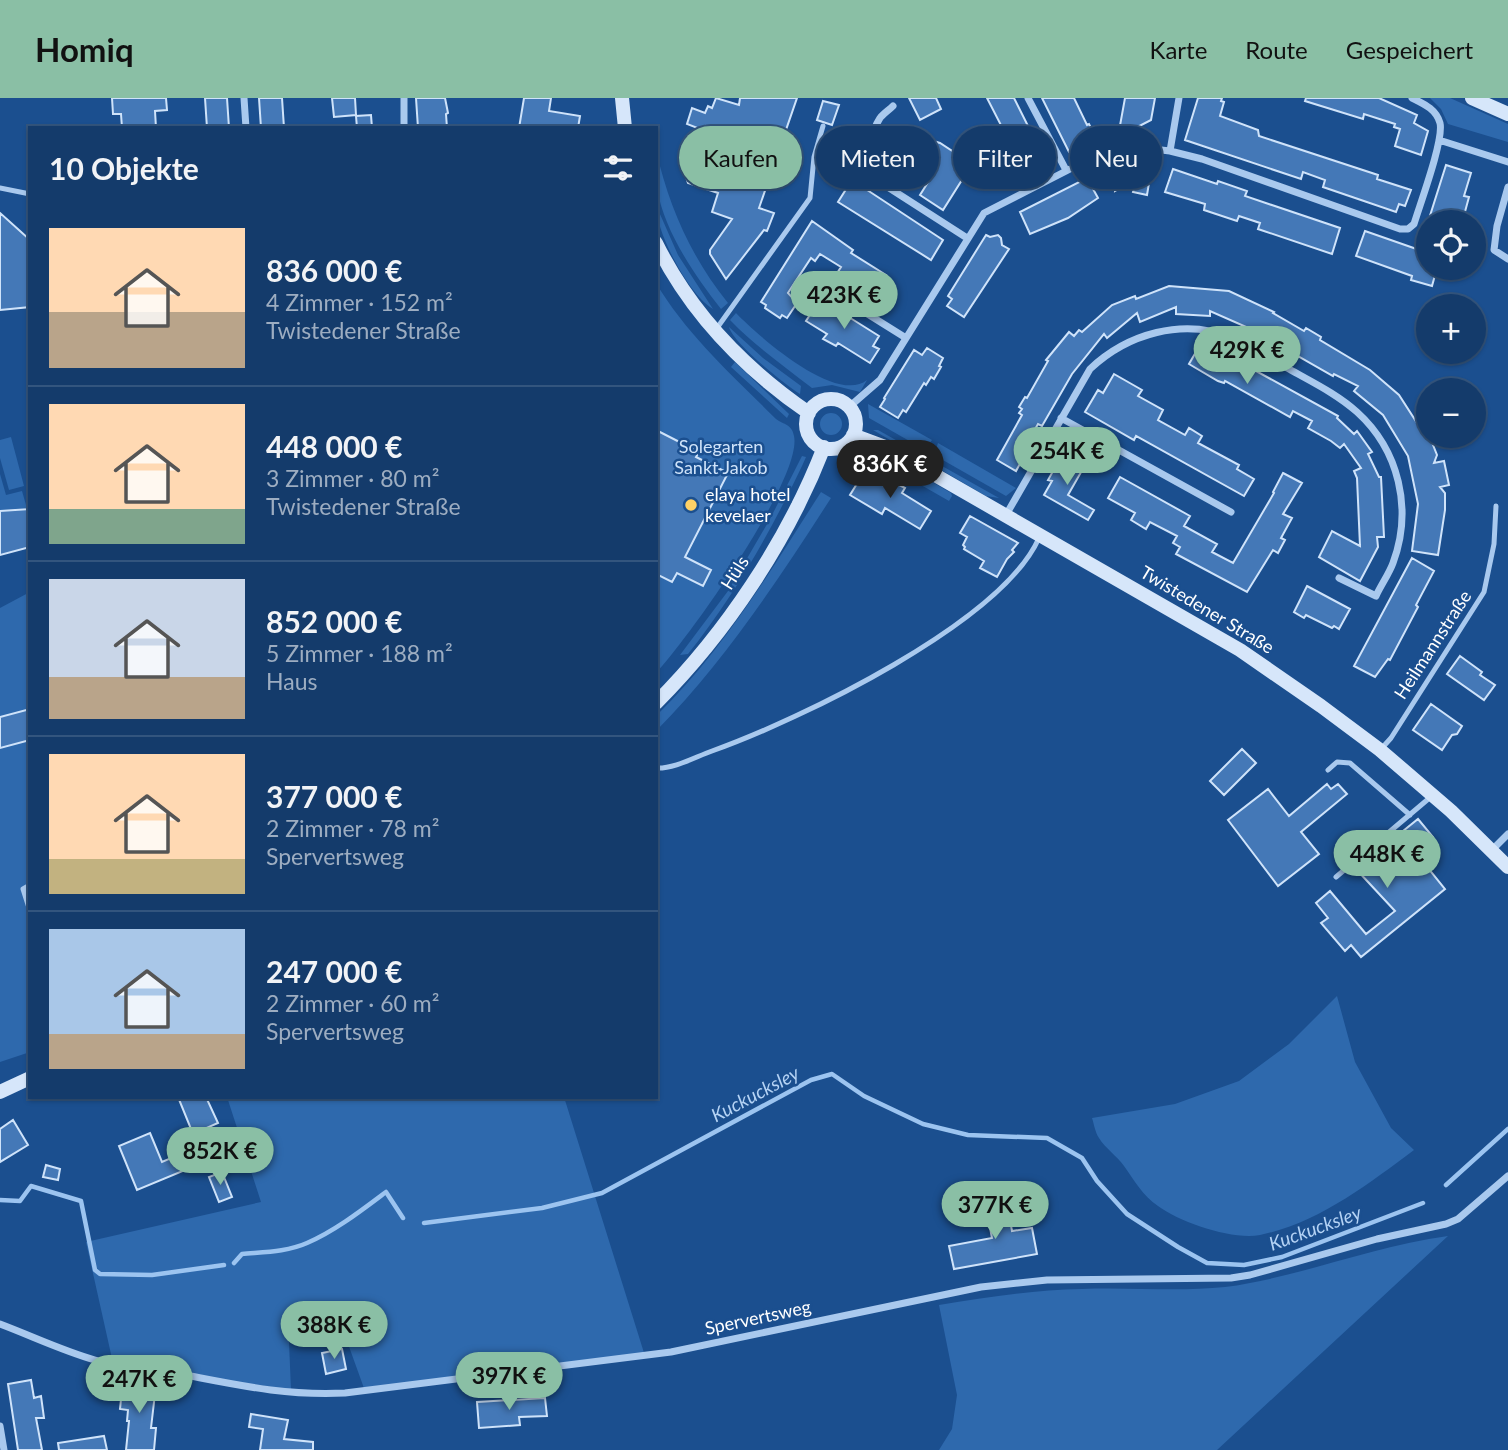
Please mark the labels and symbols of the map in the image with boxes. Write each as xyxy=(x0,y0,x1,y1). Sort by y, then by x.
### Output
pin: 423K € xyxy=(787,272,901,331)
pin: 429K € xyxy=(1190,327,1304,386)
pin: 254K € xyxy=(1010,428,1124,487)
park label: Solegarten Sankt Jakob xyxy=(674,435,768,478)
pin: 836K € xyxy=(833,440,947,500)
place label: elaya hotel kevelaer xyxy=(705,483,790,526)
marker: elaya hotel kevelaer xyxy=(683,497,699,513)
street label: Hüls xyxy=(715,551,753,593)
street label: Twistedener Straße xyxy=(1137,561,1278,658)
street label: Heilmannstraße xyxy=(1389,586,1475,703)
pin: 448K € xyxy=(1330,830,1444,890)
water label: Kuckucksley xyxy=(707,1060,804,1126)
pin: 852K € xyxy=(163,1128,277,1187)
pin: 377K € xyxy=(938,1182,1052,1241)
water label: Kuckucksley xyxy=(1266,1200,1365,1255)
street label: Spervertsweg xyxy=(703,1295,813,1339)
pin: 388K € xyxy=(277,1302,391,1361)
pin: 397K € xyxy=(452,1352,566,1412)
pin: 247K € xyxy=(82,1356,196,1415)

